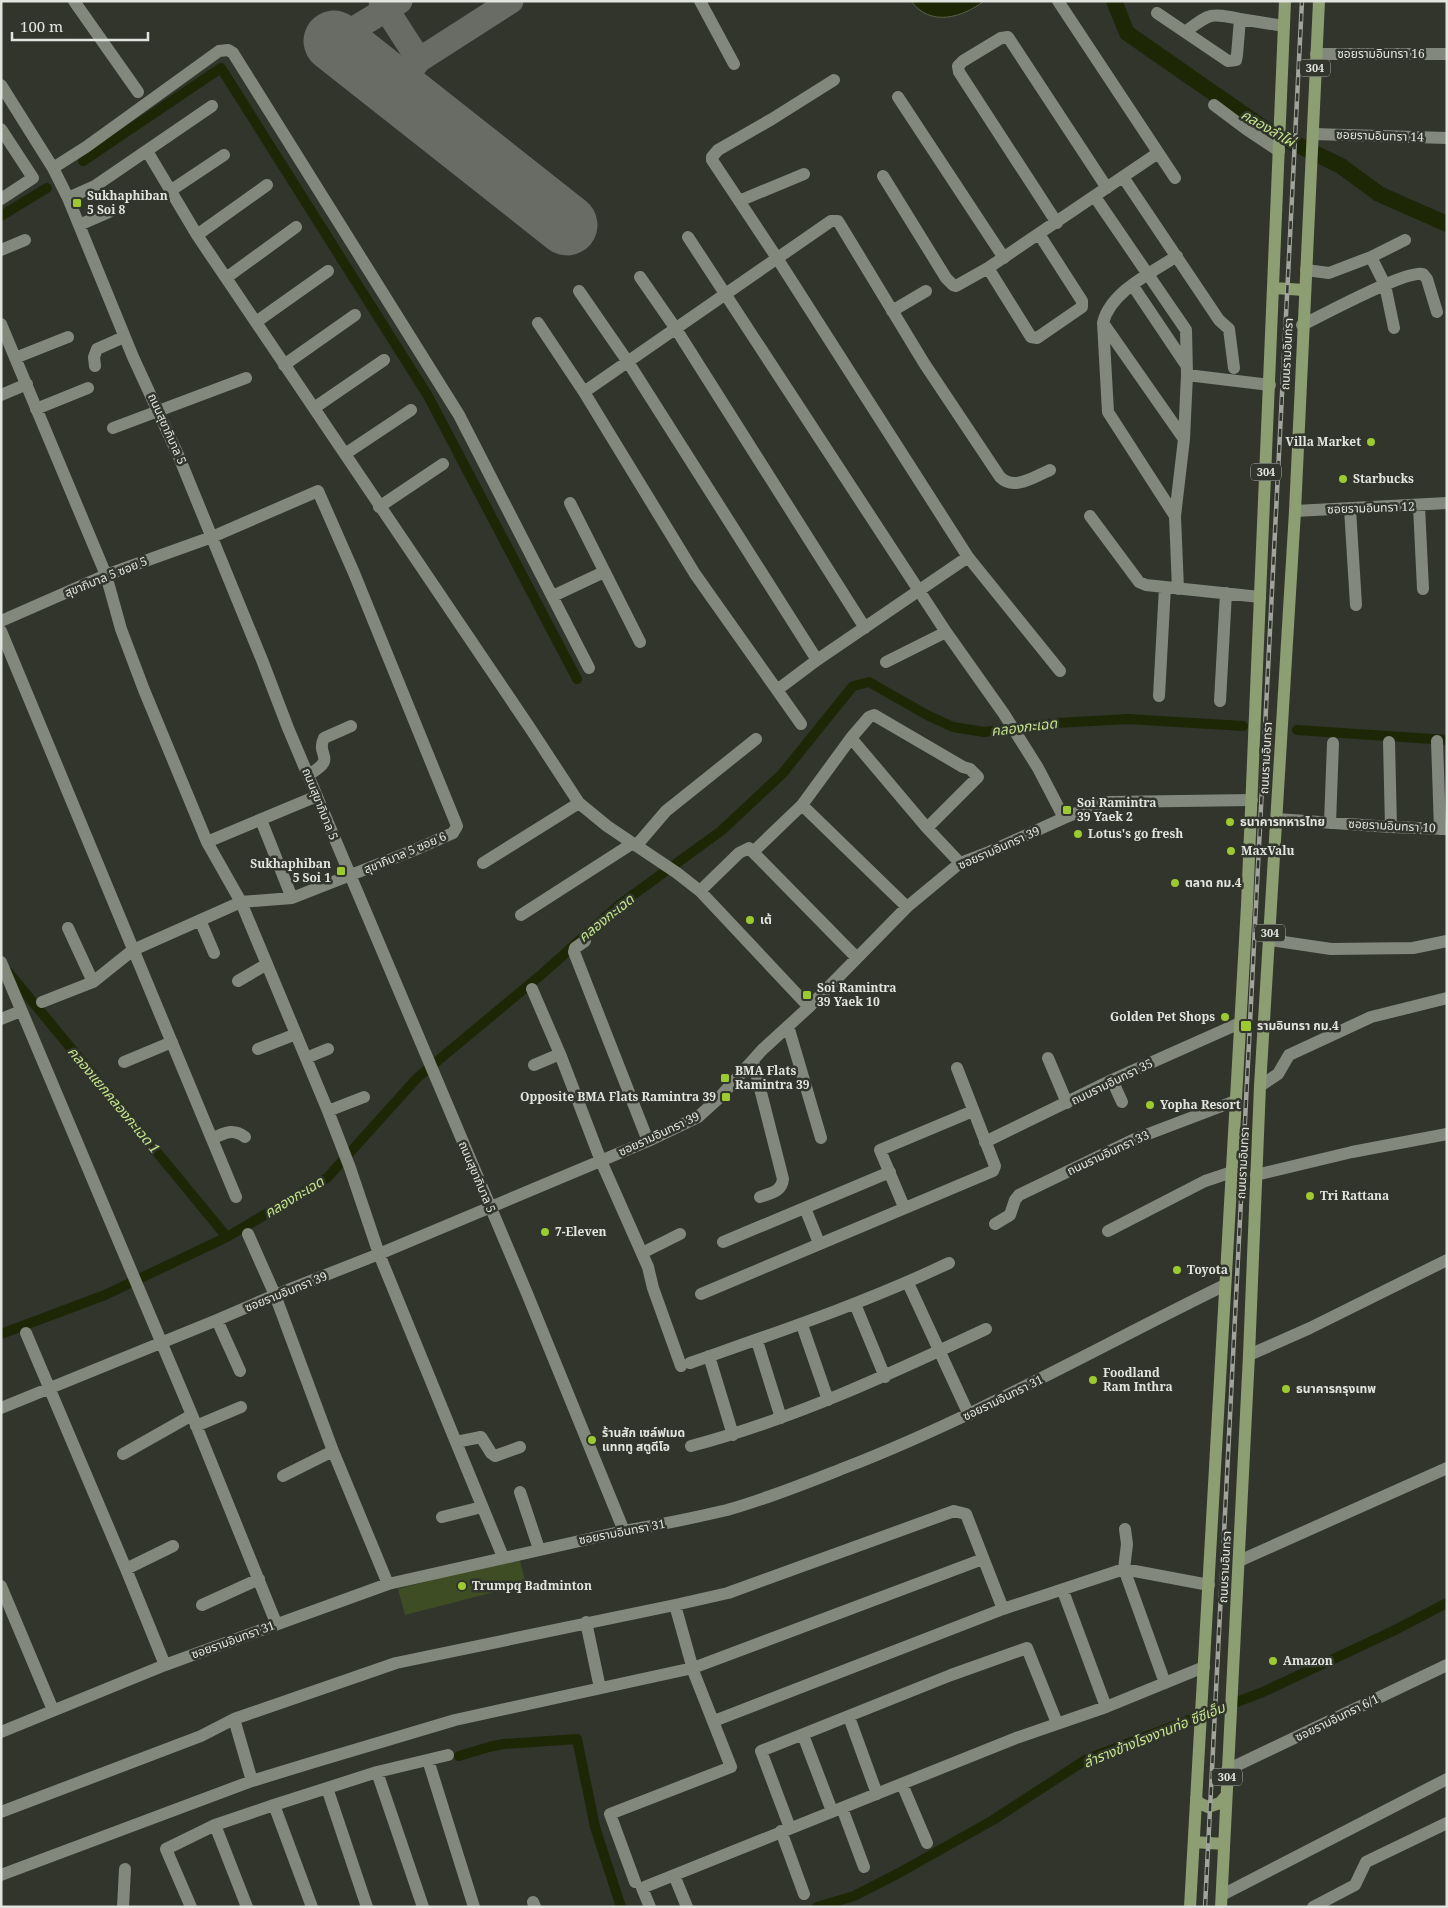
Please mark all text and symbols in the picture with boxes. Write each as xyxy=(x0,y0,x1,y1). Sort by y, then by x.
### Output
scale bar xyxy=(12,10,149,42)
text: 100 m xyxy=(20,16,63,36)
street label: ซอยรามอินทรา 16 xyxy=(1337,45,1425,62)
road number: 304 xyxy=(1300,59,1330,76)
water label: คลองลำไผ่ xyxy=(1238,105,1300,152)
street label: ซอยรามอินทรา 14 xyxy=(1336,125,1424,146)
place label: Sukhaphiban 5 Soi 8 xyxy=(87,187,168,218)
marker: Sukhaphiban 5 Soi 8 xyxy=(71,197,83,209)
street label: ถนนรามอินทรา xyxy=(1276,317,1297,391)
street label: ถนนสุขาภิบาล 5 xyxy=(144,390,191,467)
place label: Villa Market xyxy=(1286,433,1361,450)
marker: Villa Market xyxy=(1365,436,1377,448)
road number: 304 xyxy=(1251,464,1281,481)
place label: Starbucks xyxy=(1353,470,1414,487)
marker: Starbucks xyxy=(1337,473,1349,485)
street label: ซอยรามอินทรา 12 xyxy=(1327,497,1415,518)
street label: สุขาภิบาล 5 ซอย 5 xyxy=(62,552,150,601)
water label: คลองกะเฉด xyxy=(990,713,1058,740)
street label: ถนนรามอินทรา xyxy=(1255,721,1276,795)
street label: ถนนสุขาภิบาล 5 xyxy=(298,765,343,842)
place label: Soi Ramintra 39 Yaek 2 xyxy=(1077,794,1157,825)
marker: Soi Ramintra 39 Yaek 2 xyxy=(1061,804,1073,816)
place label: ธนาคารทหารไทย xyxy=(1240,813,1325,830)
street label: ซอยรามอินทรา 10 xyxy=(1348,815,1436,836)
marker: ธนาคารทหารไทย xyxy=(1224,816,1236,828)
street label: ซอยรามอินทรา 39 xyxy=(955,822,1042,873)
place label: Lotus's go fresh xyxy=(1088,825,1183,842)
street label: สุขาภิบาล 5 ซอย 6 xyxy=(361,827,449,878)
marker: Lotus's go fresh xyxy=(1072,828,1084,840)
place label: MaxValu xyxy=(1241,842,1294,859)
marker: MaxValu xyxy=(1225,845,1237,857)
place label: Sukhaphiban 5 Soi 1 xyxy=(250,855,331,886)
marker: Sukhaphiban 5 Soi 1 xyxy=(335,865,347,877)
place label: ตลาด กม.4 xyxy=(1185,874,1242,891)
marker: ตลาด กม.4 xyxy=(1169,877,1181,889)
water label: คลองกะเฉด xyxy=(574,889,638,946)
place label: เต้ xyxy=(760,911,772,928)
marker: เต้ xyxy=(744,914,756,926)
road number: 304 xyxy=(1255,924,1285,941)
place label: Soi Ramintra 39 Yaek 10 xyxy=(817,979,897,1010)
marker: Soi Ramintra 39 Yaek 10 xyxy=(801,989,813,1001)
place label: Golden Pet Shops xyxy=(1110,1008,1215,1025)
marker: Golden Pet Shops xyxy=(1219,1011,1231,1023)
place label: รามอินทรา กม.4 xyxy=(1257,1017,1339,1034)
marker: รามอินทรา กม.4 xyxy=(1239,1019,1253,1033)
water label: คลองแยกคลองกะเฉด 1 xyxy=(64,1042,165,1157)
street label: ถนนรามอินทรา 35 xyxy=(1068,1054,1155,1109)
place label: BMA Flats Ramintra 39 xyxy=(735,1062,810,1093)
marker: BMA Flats Ramintra 39 xyxy=(719,1072,731,1084)
place label: Opposite BMA Flats Ramintra 39 xyxy=(520,1088,716,1105)
marker: Opposite BMA Flats Ramintra 39 xyxy=(720,1091,732,1103)
place label: Yopha Resort xyxy=(1160,1096,1241,1113)
marker: Yopha Resort xyxy=(1144,1099,1156,1111)
street label: ซอยรามอินทรา 39 xyxy=(615,1107,702,1160)
street label: ถนนรามอินทรา 33 xyxy=(1064,1126,1152,1179)
street label: ถนนรามอินทรา xyxy=(1232,1126,1253,1200)
street label: ถนนสุขาภิบาล 5 xyxy=(455,1138,500,1215)
water label: คลองกะเฉด xyxy=(260,1171,327,1222)
place label: Tri Rattana xyxy=(1320,1187,1389,1204)
marker: Tri Rattana xyxy=(1304,1190,1316,1202)
place label: 7-Eleven xyxy=(555,1223,607,1240)
marker: 7-Eleven xyxy=(539,1226,551,1238)
place label: Toyota xyxy=(1187,1261,1228,1278)
marker: Toyota xyxy=(1171,1264,1183,1276)
street label: ซอยรามอินทรา 39 xyxy=(242,1267,330,1316)
place label: Foodland Ram Inthra xyxy=(1103,1364,1173,1395)
street label: ซอยรามอินทรา 31 xyxy=(960,1371,1046,1424)
marker: Foodland Ram Inthra xyxy=(1087,1374,1099,1386)
place label: ธนาคารกรุงเทพ xyxy=(1296,1380,1376,1397)
marker: ธนาคารกรุงเทพ xyxy=(1280,1383,1292,1395)
place label: ร้านสัก เซล์ฟเมด แทททู สตูดีโอ xyxy=(602,1424,685,1455)
marker: ร้านสัก เซล์ฟเมด แทททู สตูดีโอ xyxy=(586,1434,598,1446)
street label: ซอยรามอินทรา 31 xyxy=(577,1515,667,1548)
street label: ถนนรามอินทรา xyxy=(1214,1530,1235,1604)
place label: Trumpq Badminton xyxy=(472,1577,592,1594)
marker: Trumpq Badminton xyxy=(456,1580,468,1592)
street label: ซอยรามอินทรา 31 xyxy=(189,1617,277,1662)
place label: Amazon xyxy=(1283,1652,1333,1669)
marker: Amazon xyxy=(1267,1655,1279,1667)
street label: ซอยรามอินทรา 6/1 xyxy=(1292,1690,1381,1745)
water label: ลำรางข้างโรงงานท่อ ซีซีเอ็ม xyxy=(1080,1697,1229,1772)
road number: 304 xyxy=(1212,1768,1242,1785)

